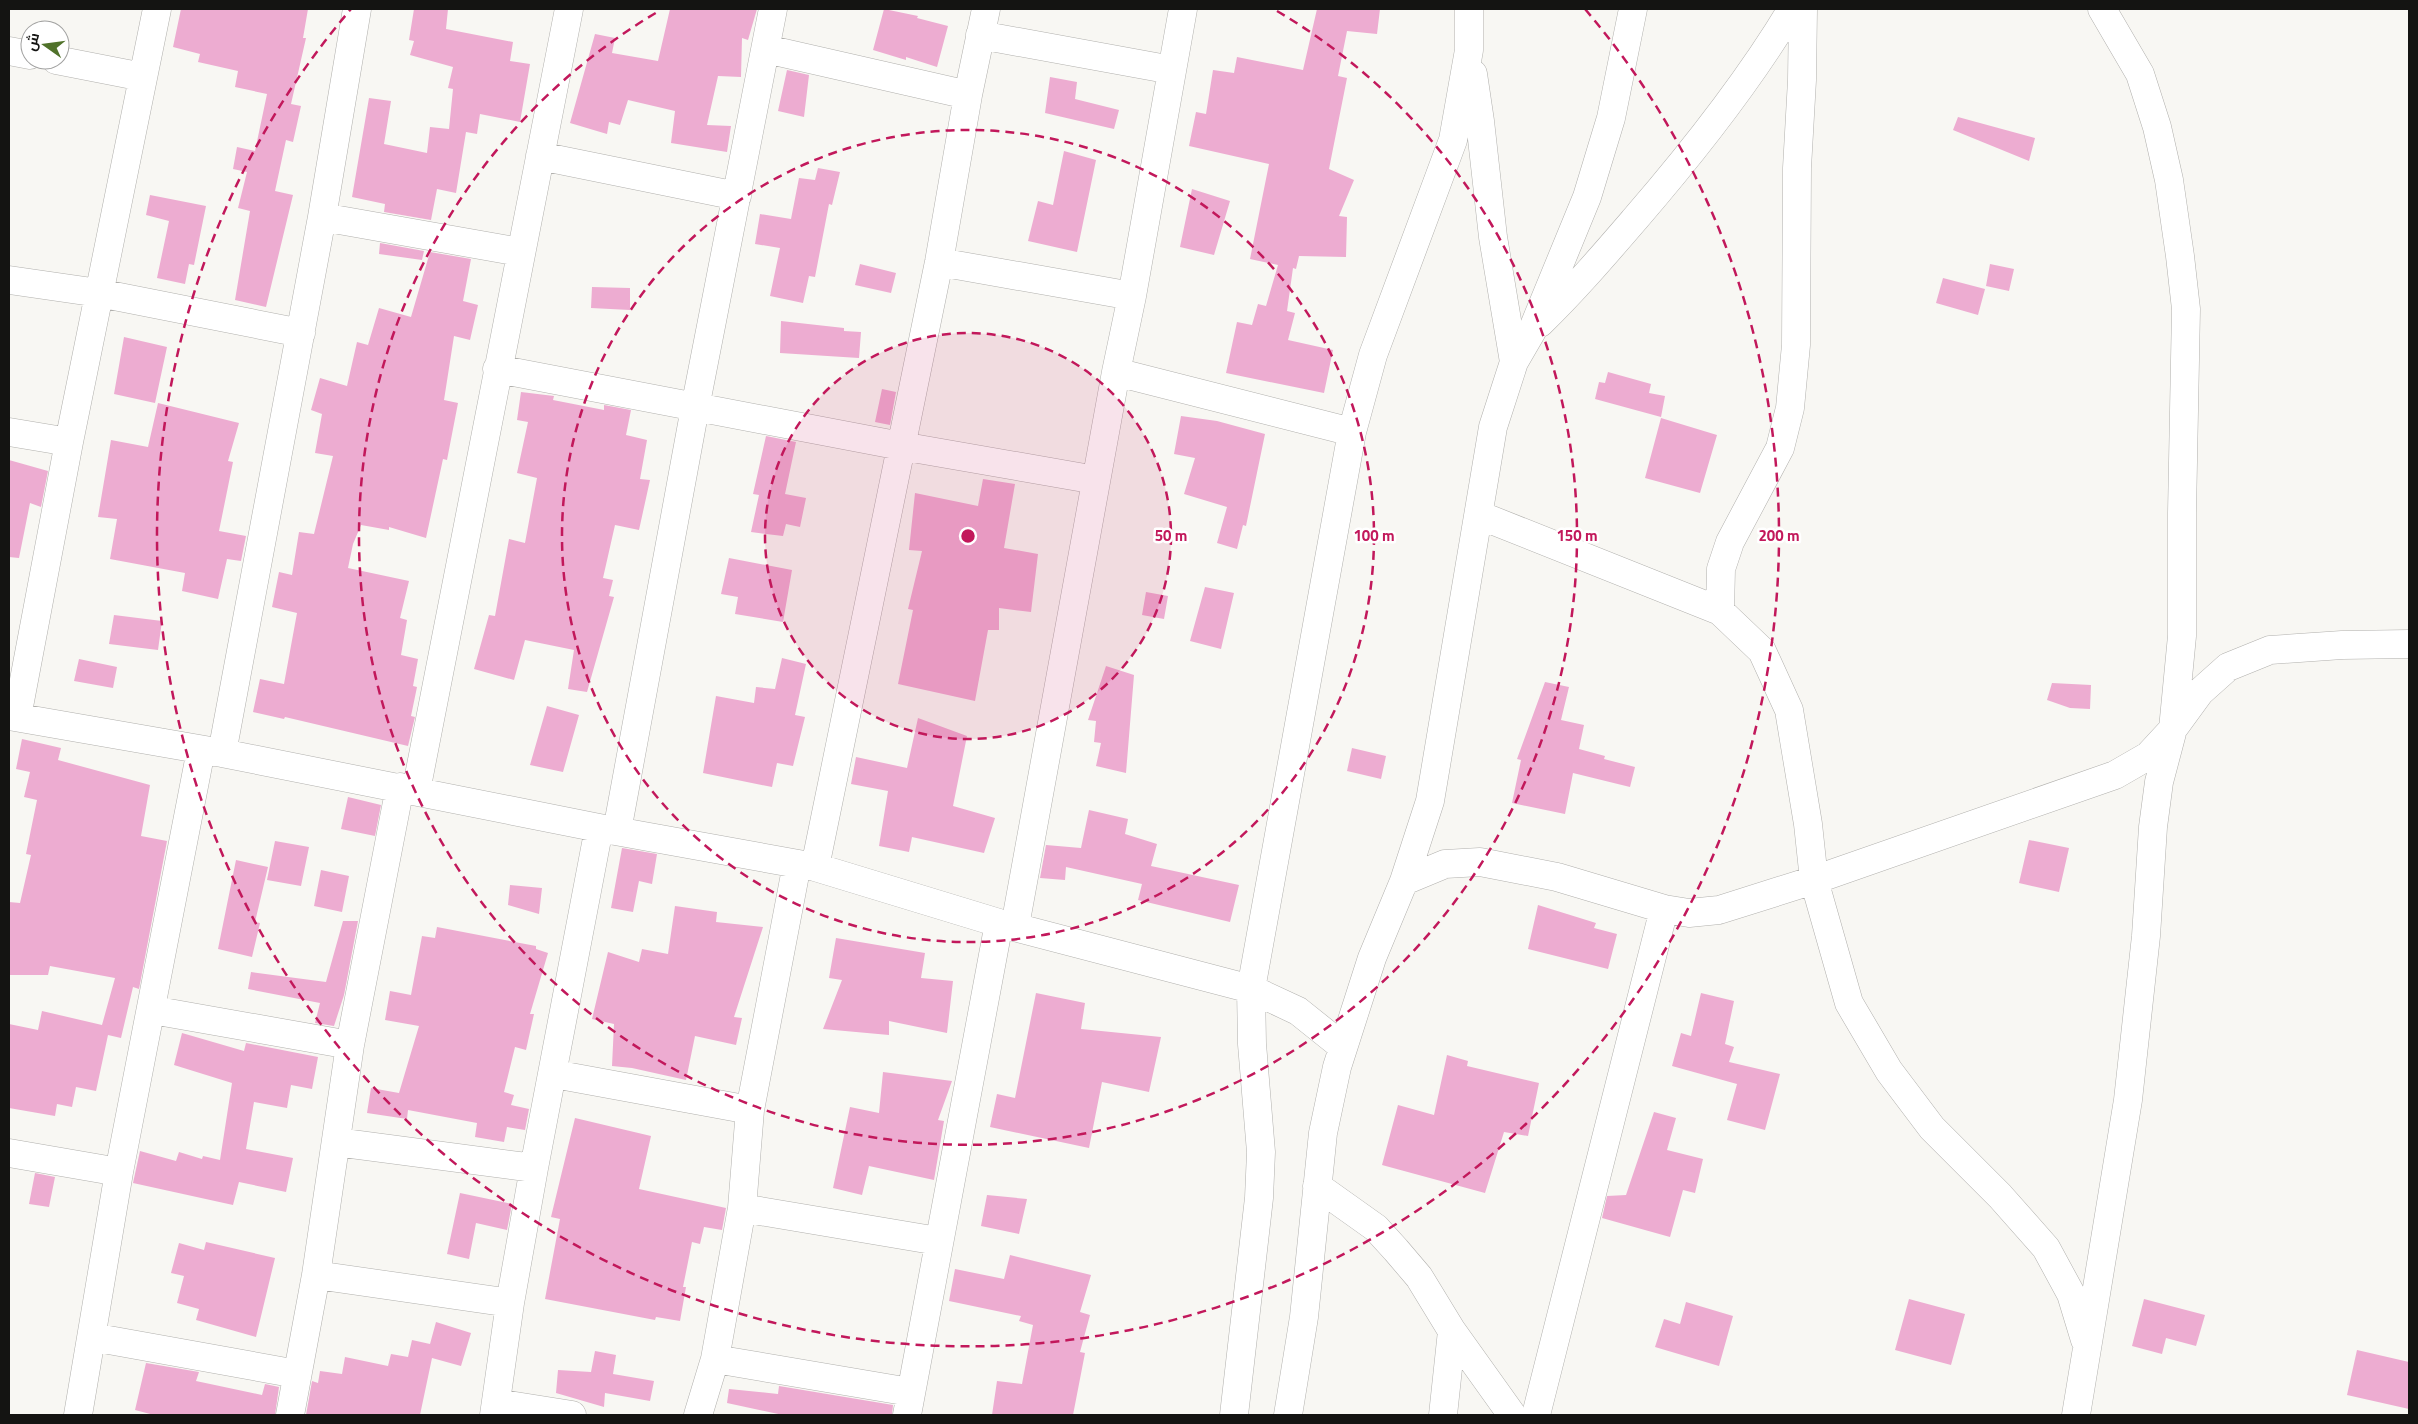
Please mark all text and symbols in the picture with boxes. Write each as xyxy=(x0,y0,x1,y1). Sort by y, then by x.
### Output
north arrow xyxy=(20,20,70,70)
text: ش xyxy=(20,30,44,53)
text: 50 m xyxy=(1155,524,1187,547)
text: 100 m xyxy=(1353,524,1395,547)
text: 150 m xyxy=(1556,524,1598,547)
text: 200 m xyxy=(1758,524,1800,547)
centre of rings xyxy=(959,527,977,545)

